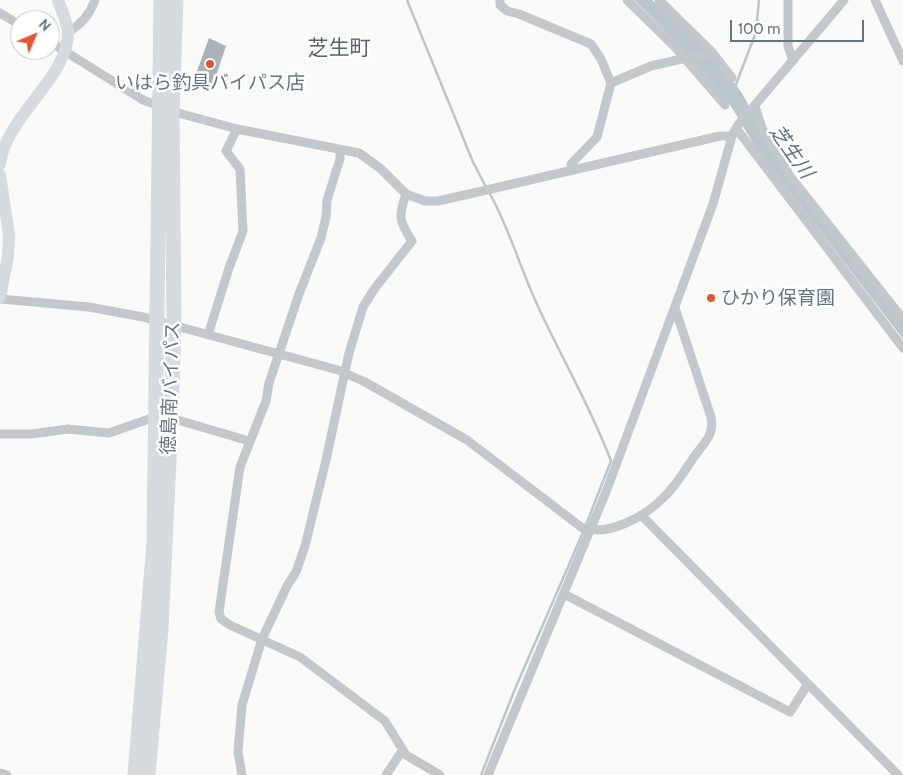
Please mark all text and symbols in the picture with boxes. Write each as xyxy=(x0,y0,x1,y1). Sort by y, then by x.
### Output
north arrow xyxy=(10,10,60,60)
scale bar xyxy=(733,10,867,42)
text: N xyxy=(35,15,55,35)
text: 100 m xyxy=(738,20,780,38)
district label: 芝生町 xyxy=(308,36,370,62)
marker: いはら釣具バイパス店 xyxy=(204,58,216,70)
place label: いはら釣具バイパス店 xyxy=(115,72,305,94)
water label: 芝生川 xyxy=(764,121,818,183)
place label: ひかり保育園 xyxy=(721,287,835,309)
marker: ひかり保育園 xyxy=(705,292,717,304)
street label: 徳島南バイパス xyxy=(157,321,185,455)

